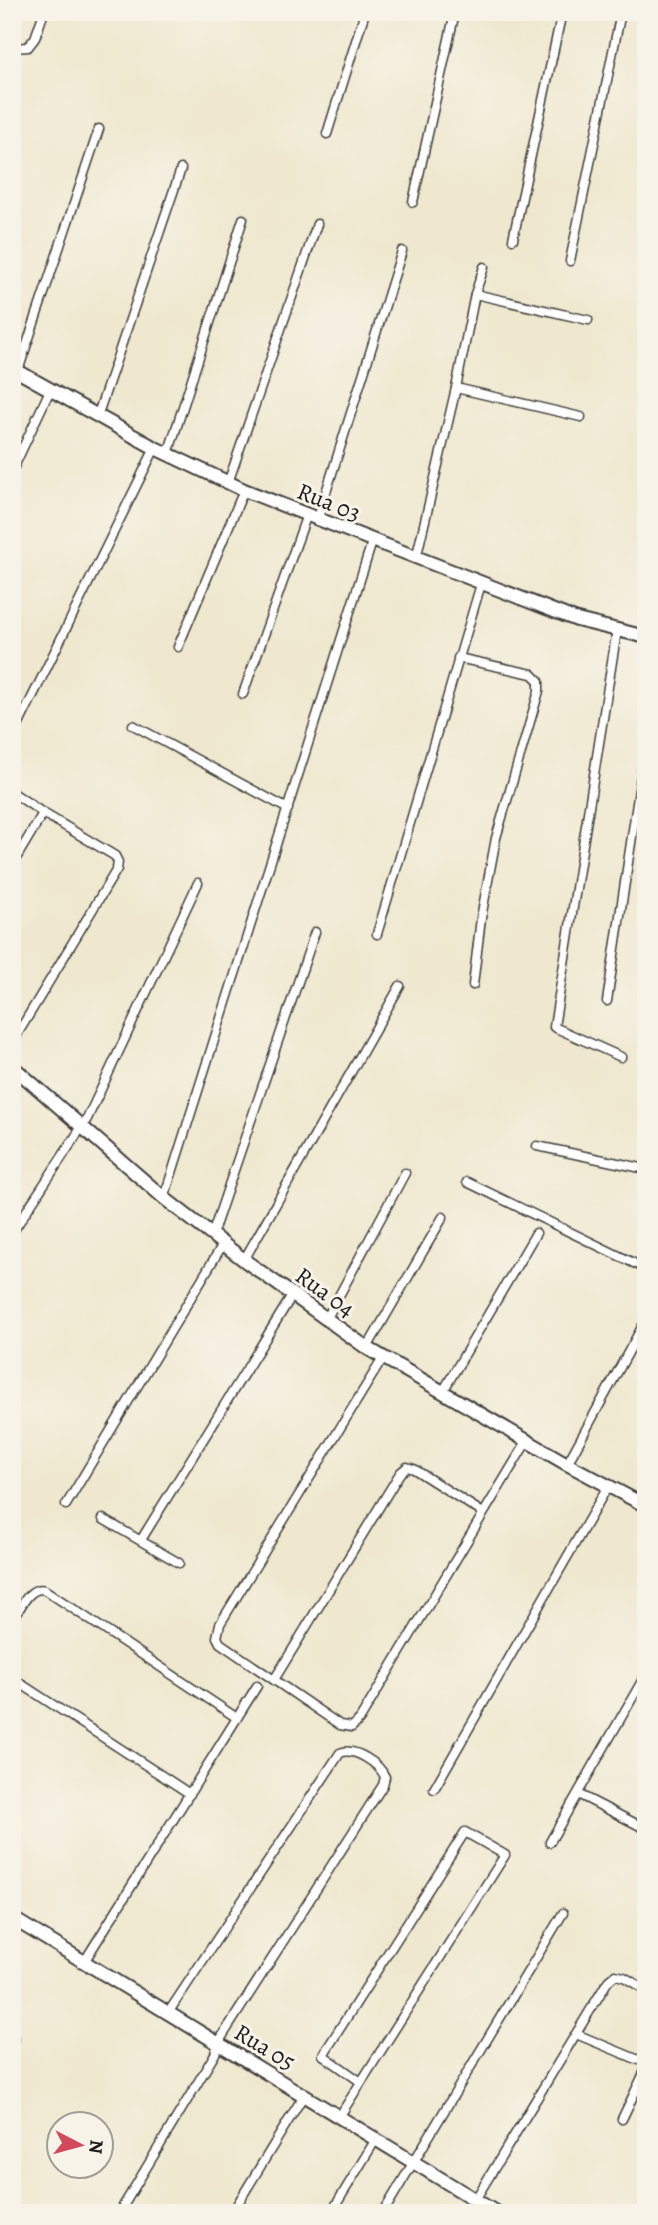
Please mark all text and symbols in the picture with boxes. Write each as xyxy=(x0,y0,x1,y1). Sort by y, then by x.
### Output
street label: Rua 03 xyxy=(293,475,365,529)
street label: Rua 04 xyxy=(289,1260,361,1325)
street label: Rua 05 xyxy=(228,2016,302,2078)
north arrow xyxy=(46,2110,116,2180)
text: N xyxy=(82,2138,110,2155)

